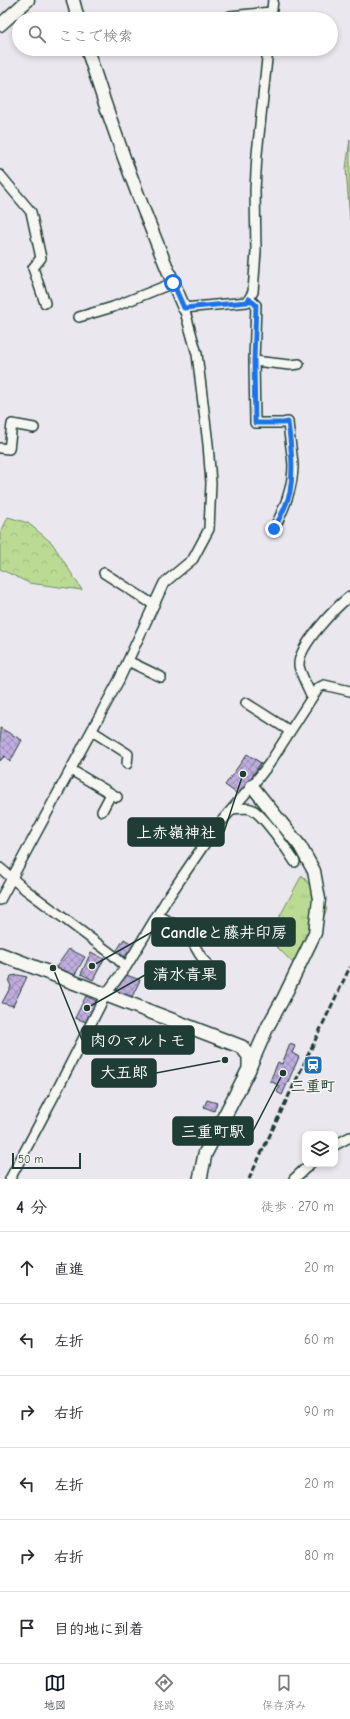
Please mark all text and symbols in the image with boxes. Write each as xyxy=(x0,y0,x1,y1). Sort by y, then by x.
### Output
search box xyxy=(12,12,338,56)
icon: search xyxy=(26,23,48,45)
text: ここで検索 xyxy=(58,27,133,45)
route start xyxy=(164,274,182,292)
route end xyxy=(265,520,283,538)
callout: 上赤嶺神社 xyxy=(128,818,224,846)
text: 上赤嶺神社 xyxy=(136,824,216,842)
callout: Candleと藤井印房 xyxy=(152,918,295,946)
text: Candleと藤井印房 xyxy=(161,924,287,942)
callout: 清水青果 xyxy=(145,961,225,989)
text: 清水青果 xyxy=(153,966,217,984)
callout: 肉のマルトモ xyxy=(82,1026,194,1054)
text: 肉のマルトモ xyxy=(90,1032,186,1050)
station icon: 三重町 xyxy=(302,1054,324,1076)
callout: 大五郎 xyxy=(92,1059,156,1087)
text: 大五郎 xyxy=(100,1064,148,1082)
place label: 三重町 xyxy=(290,1077,336,1095)
callout: 三重町駅 xyxy=(173,1117,253,1145)
text: 三重町駅 xyxy=(181,1123,245,1141)
map controls xyxy=(302,1131,338,1167)
button: layers xyxy=(302,1131,338,1167)
scale bar xyxy=(12,1151,81,1170)
text: 50 m xyxy=(18,1153,43,1166)
text: 4 分 xyxy=(16,1198,47,1217)
text: 徒歩 · 270 m xyxy=(261,1199,334,1214)
icon: ahead xyxy=(16,1257,38,1279)
text: 直進 xyxy=(54,1260,84,1278)
text: 20 m xyxy=(304,1260,334,1275)
icon: left xyxy=(16,1329,38,1351)
text: 左折 xyxy=(54,1332,84,1350)
text: 60 m xyxy=(304,1332,334,1347)
icon: right xyxy=(16,1401,38,1423)
text: 右折 xyxy=(54,1404,84,1422)
text: 90 m xyxy=(304,1404,334,1419)
icon: left xyxy=(16,1473,38,1495)
text: 左折 xyxy=(54,1476,84,1494)
text: 20 m xyxy=(304,1476,334,1491)
icon: right xyxy=(16,1545,38,1567)
text: 右折 xyxy=(54,1548,84,1566)
text: 80 m xyxy=(304,1548,334,1563)
icon: arrive xyxy=(16,1617,38,1639)
text: 目的地に到着 xyxy=(54,1620,144,1638)
tab: 地図 xyxy=(44,1672,66,1712)
tab: 経路 xyxy=(153,1672,175,1712)
tab: 保存済み xyxy=(262,1672,306,1712)

